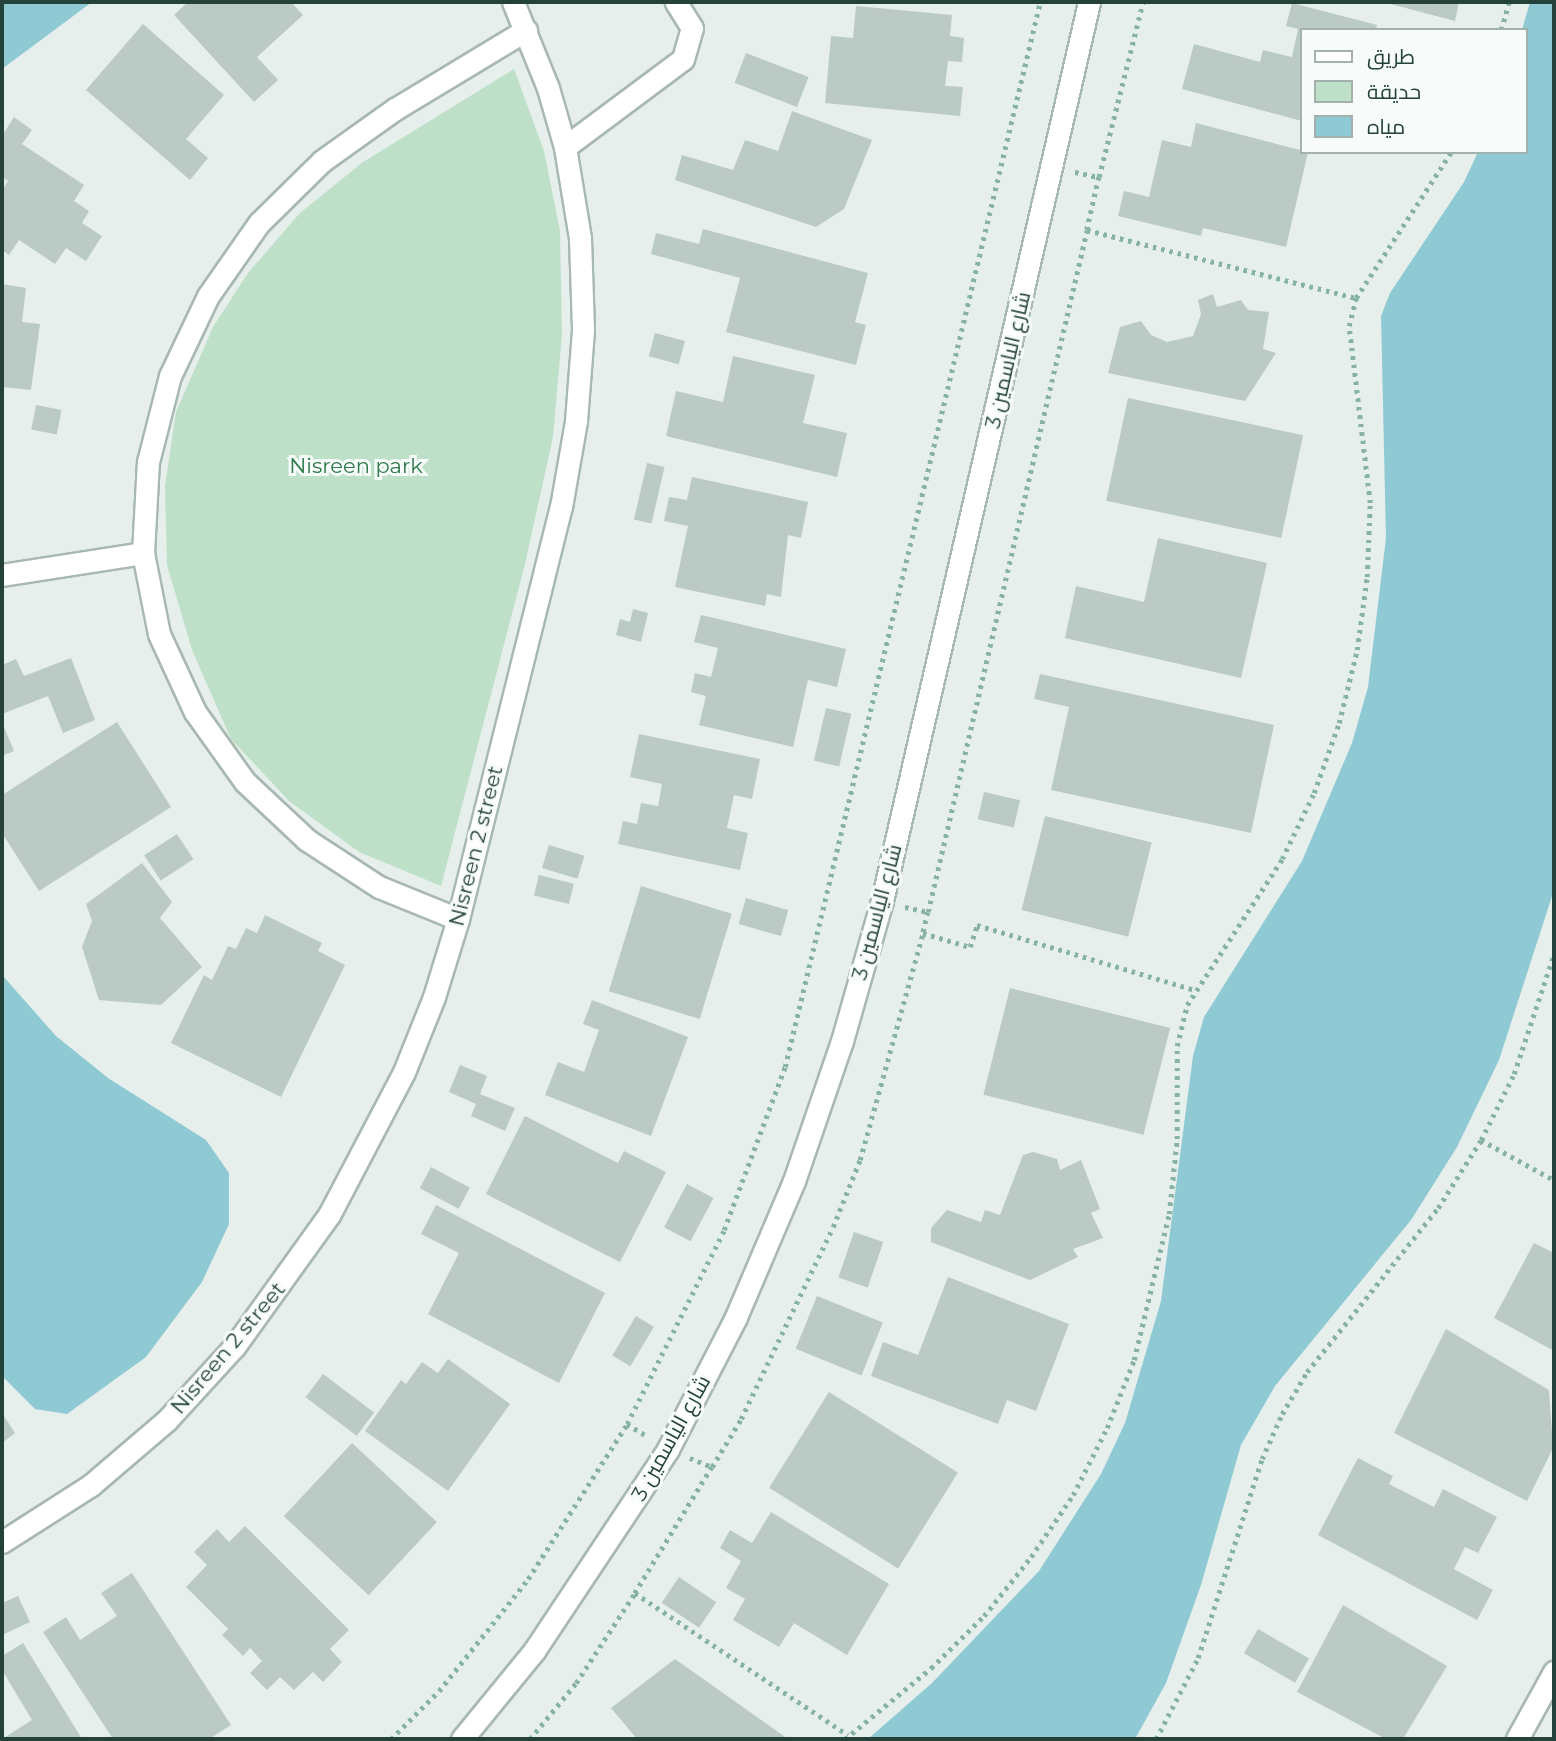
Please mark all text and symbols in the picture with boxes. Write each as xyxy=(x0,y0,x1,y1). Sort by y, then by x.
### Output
legend xyxy=(1300,28,1528,154)
text: طريق xyxy=(1367,44,1415,69)
text: حديقة xyxy=(1367,79,1421,104)
text: مياه xyxy=(1367,114,1405,139)
street label: شارع الياسمين 3 xyxy=(980,289,1036,431)
park label: Nisreen park xyxy=(289,453,423,479)
street label: Nisreen 2 street xyxy=(444,763,508,929)
street label: شارع الياسمين 3 xyxy=(847,841,907,983)
street label: Nisreen 2 street xyxy=(165,1277,291,1419)
street label: شارع الياسمين 3 xyxy=(626,1371,716,1505)

